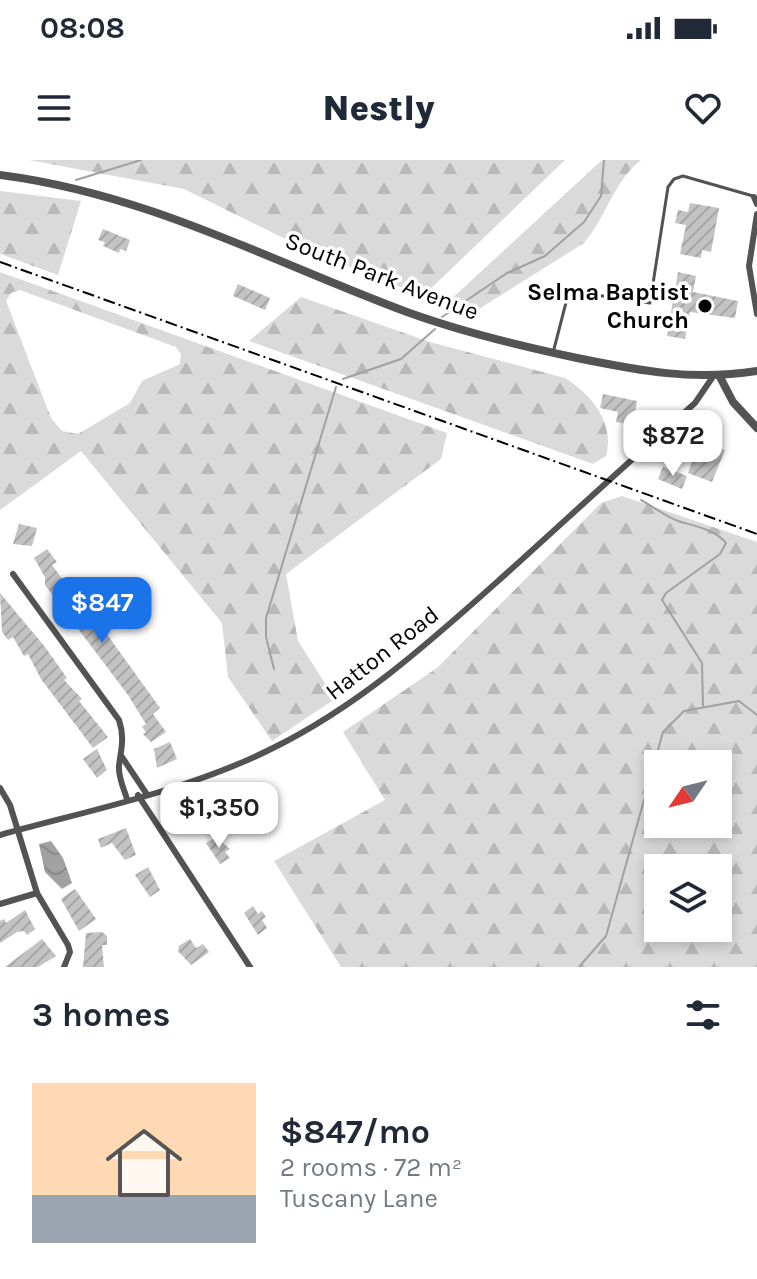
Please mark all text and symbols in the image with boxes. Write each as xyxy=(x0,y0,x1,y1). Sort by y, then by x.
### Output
text: 08:08 xyxy=(40,10,125,46)
icon: menu xyxy=(32,86,76,130)
icon: heart xyxy=(681,86,725,130)
text: Nestly xyxy=(322,87,435,129)
street label: South Park Avenue xyxy=(281,226,483,326)
place label: Selma Baptist Church xyxy=(527,278,689,334)
marker: Selma Baptist Church xyxy=(696,297,714,315)
pin: $872 xyxy=(626,410,720,478)
text: $872 xyxy=(641,420,705,451)
pin: $847 xyxy=(55,577,149,645)
text: $847 xyxy=(70,587,134,618)
street label: Hatton Road xyxy=(320,600,444,706)
north arrow xyxy=(644,750,732,838)
map controls xyxy=(644,750,732,942)
pin: $1,350 xyxy=(154,782,284,850)
text: $1,350 xyxy=(178,792,260,823)
button: layers xyxy=(644,854,732,942)
icon: filters xyxy=(681,993,725,1037)
text: 3 homes xyxy=(32,995,170,1035)
text: $847/mo xyxy=(280,1112,430,1152)
icon: home xyxy=(96,1115,192,1211)
text: 2 rooms · 72 m² xyxy=(280,1152,462,1183)
text: Tuscany Lane xyxy=(280,1183,438,1214)

